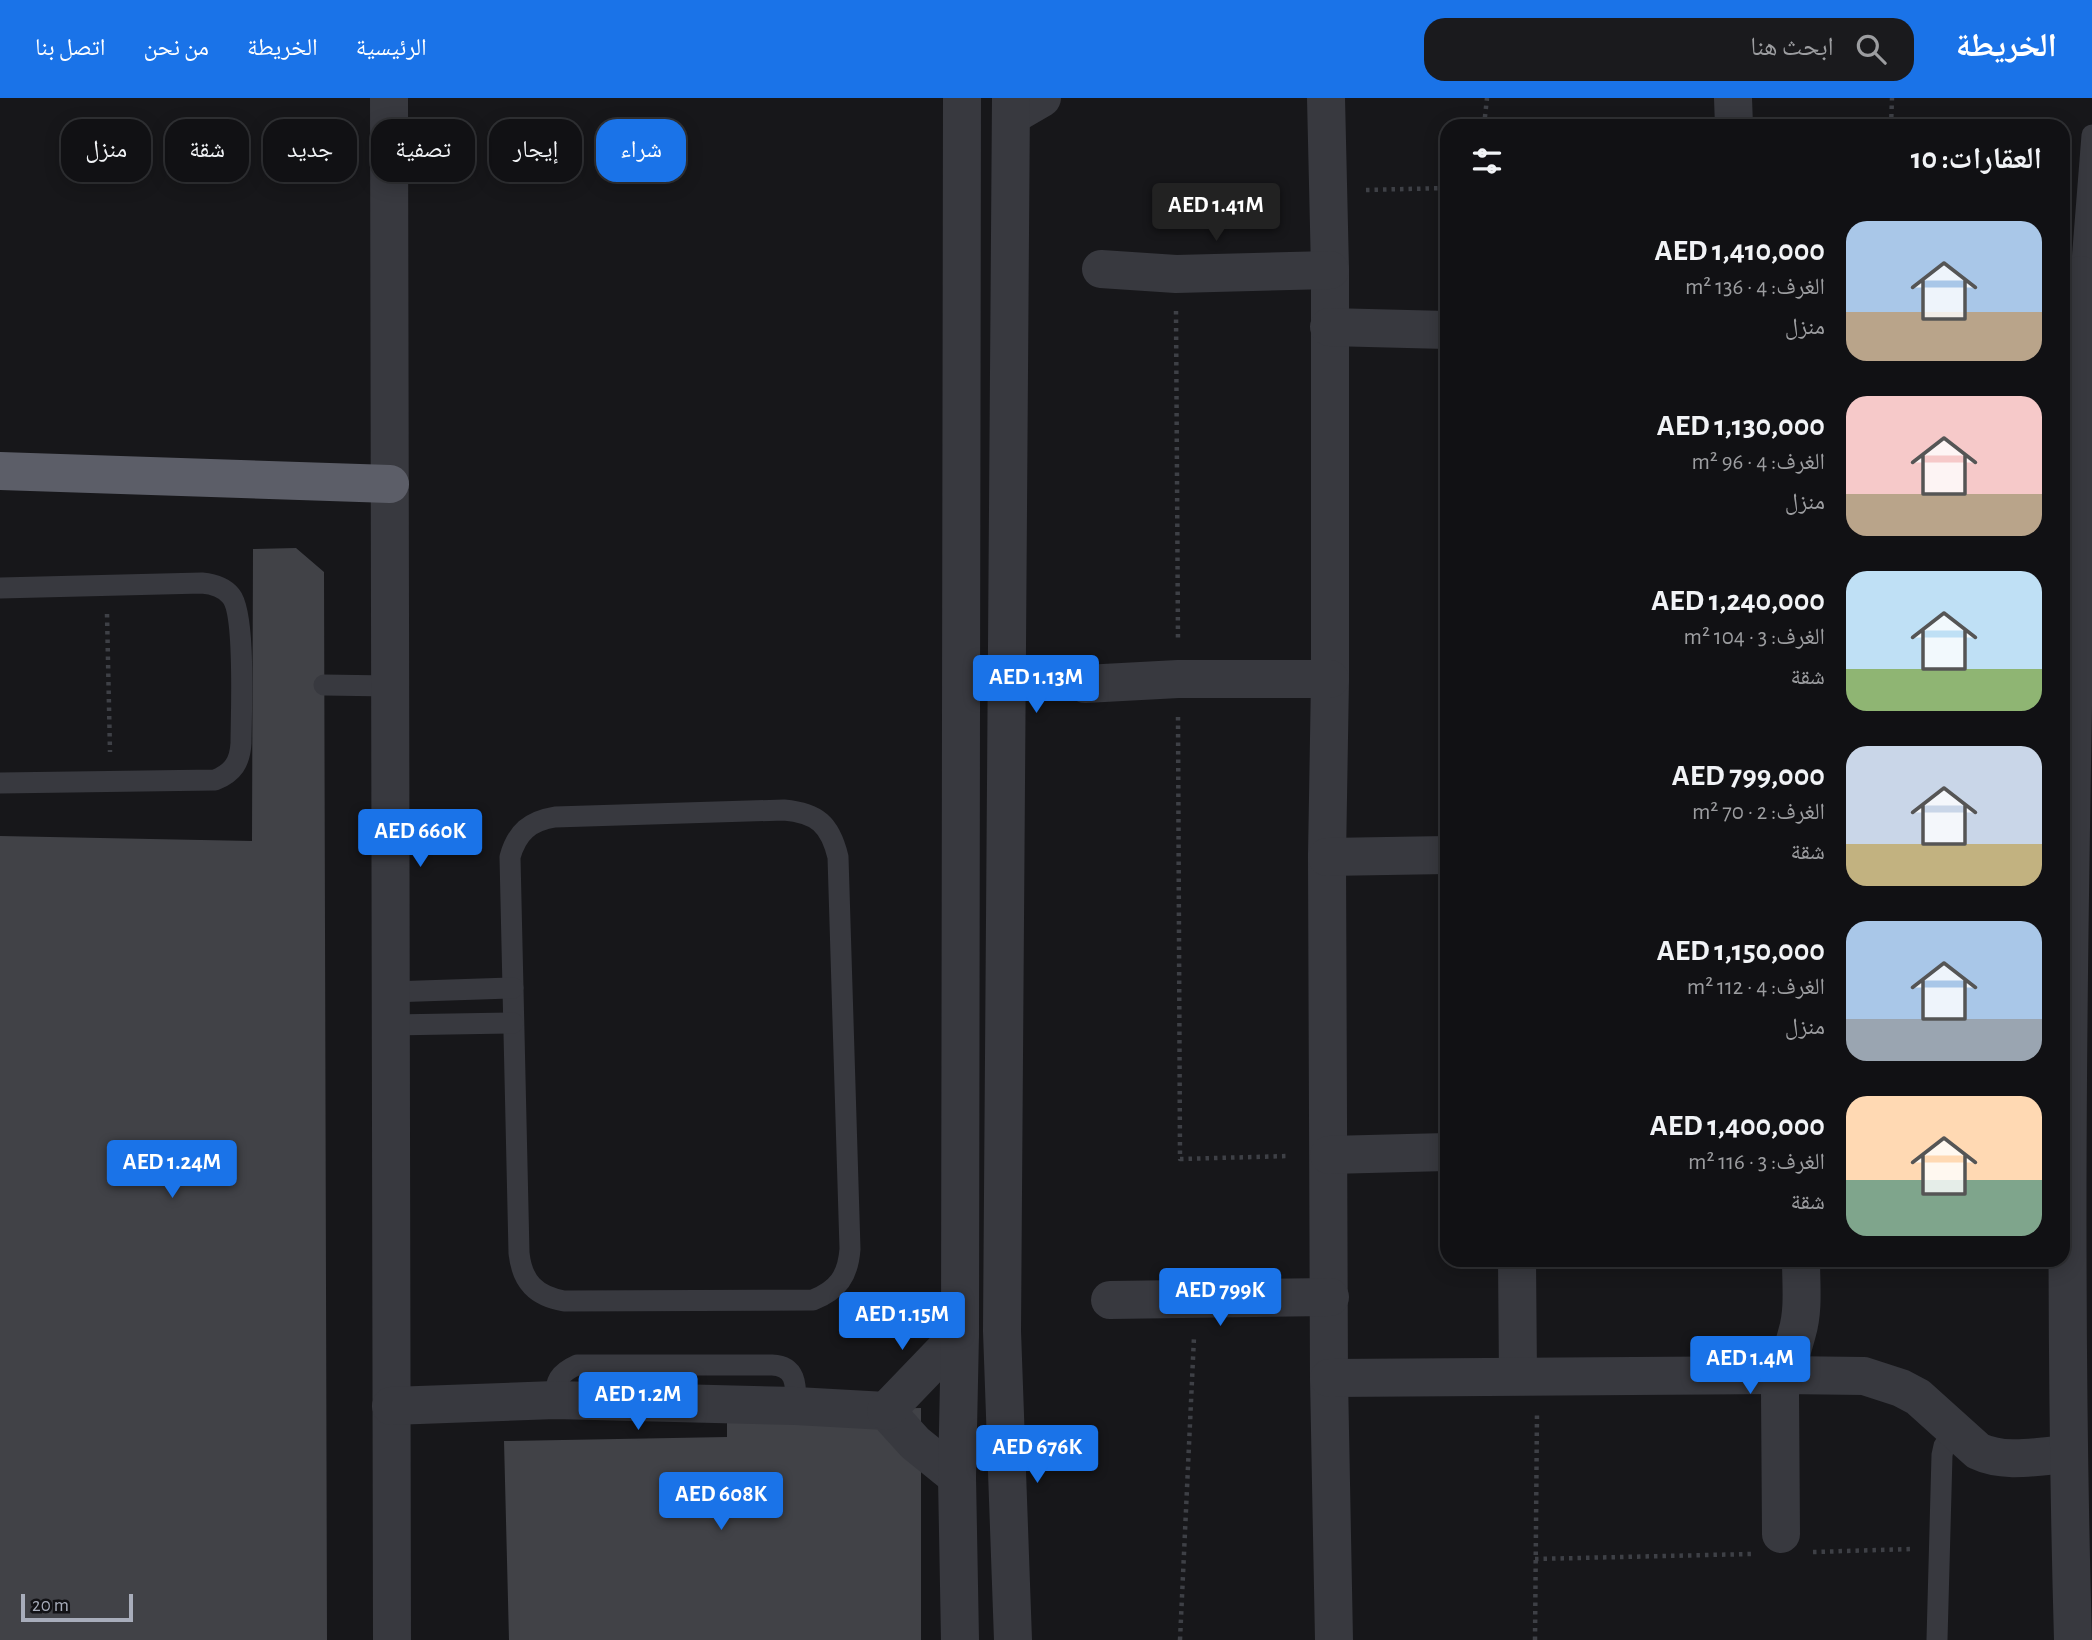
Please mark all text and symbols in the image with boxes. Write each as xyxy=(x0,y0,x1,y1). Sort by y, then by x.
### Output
search box xyxy=(1424,18,1914,81)
icon: search xyxy=(1852,30,1890,68)
text: الخريطة xyxy=(1956,30,2057,63)
text: ابحث هنا xyxy=(1750,34,1834,60)
text: اتصل بنا xyxy=(35,36,105,60)
text: من نحن xyxy=(143,36,209,60)
text: الخريطة xyxy=(247,36,318,60)
text: الرئيسية xyxy=(356,36,427,60)
chip: منزل xyxy=(61,119,151,182)
chip: شقة xyxy=(165,119,249,182)
chip: جديد xyxy=(263,119,357,182)
chip: تصفية xyxy=(371,119,475,182)
chip: إيجار xyxy=(489,119,582,182)
chip: شراء xyxy=(596,119,686,182)
icon: filters xyxy=(1468,142,1506,180)
text: العقارات: 10 xyxy=(1911,144,2042,174)
pin: AED 1.41M xyxy=(1136,184,1296,243)
text: AED 1.41M xyxy=(1168,194,1264,217)
text: AED 1,410,000 xyxy=(1655,236,1825,266)
icon: home xyxy=(1902,249,1986,333)
text: الغرف: 4 · 136 m² xyxy=(1685,276,1825,299)
text: منزل xyxy=(1785,316,1825,339)
text: AED 1,130,000 xyxy=(1657,411,1825,441)
icon: home xyxy=(1902,424,1986,508)
text: الغرف: 4 · 96 m² xyxy=(1691,451,1825,474)
text: منزل xyxy=(1785,491,1825,514)
text: AED 1,240,000 xyxy=(1651,586,1825,616)
icon: home xyxy=(1902,599,1986,683)
text: الغرف: 3 · 104 m² xyxy=(1684,626,1825,649)
pin: AED 1.13M xyxy=(956,656,1116,715)
text: AED 1.13M xyxy=(989,666,1083,689)
text: شقة xyxy=(1791,666,1825,689)
text: AED 799,000 xyxy=(1672,761,1825,791)
icon: home xyxy=(1902,774,1986,858)
text: الغرف: 2 · 70 m² xyxy=(1692,801,1825,824)
pin: AED 660K xyxy=(348,810,492,869)
text: AED 660K xyxy=(374,820,466,843)
text: شقة xyxy=(1791,841,1825,864)
text: AED 1,150,000 xyxy=(1657,936,1825,966)
icon: home xyxy=(1902,949,1986,1033)
text: الغرف: 4 · 112 m² xyxy=(1687,976,1825,999)
text: منزل xyxy=(1785,1016,1825,1039)
text: AED 1,400,000 xyxy=(1650,1111,1825,1141)
icon: home xyxy=(1902,1124,1986,1208)
pin: AED 1.24M xyxy=(92,1140,252,1200)
text: AED 1.24M xyxy=(123,1151,221,1174)
text: الغرف: 3 · 116 m² xyxy=(1688,1151,1825,1174)
text: شقة xyxy=(1791,1191,1825,1214)
pin: AED 799K xyxy=(1148,1268,1292,1328)
text: AED 799K xyxy=(1175,1279,1265,1302)
pin: AED 1.15M xyxy=(822,1292,982,1352)
text: AED 1.15M xyxy=(855,1303,949,1326)
pin: AED 1.4M xyxy=(1678,1336,1822,1396)
text: AED 1.4M xyxy=(1706,1347,1794,1370)
pin: AED 1.2M xyxy=(566,1372,710,1432)
text: AED 1.2M xyxy=(595,1383,681,1406)
pin: AED 676K xyxy=(965,1426,1109,1485)
text: AED 676K xyxy=(992,1436,1082,1459)
pin: AED 608K xyxy=(649,1472,793,1532)
text: AED 608K xyxy=(675,1483,767,1506)
scale bar xyxy=(21,1591,133,1623)
text: 20 m xyxy=(32,1596,69,1615)

